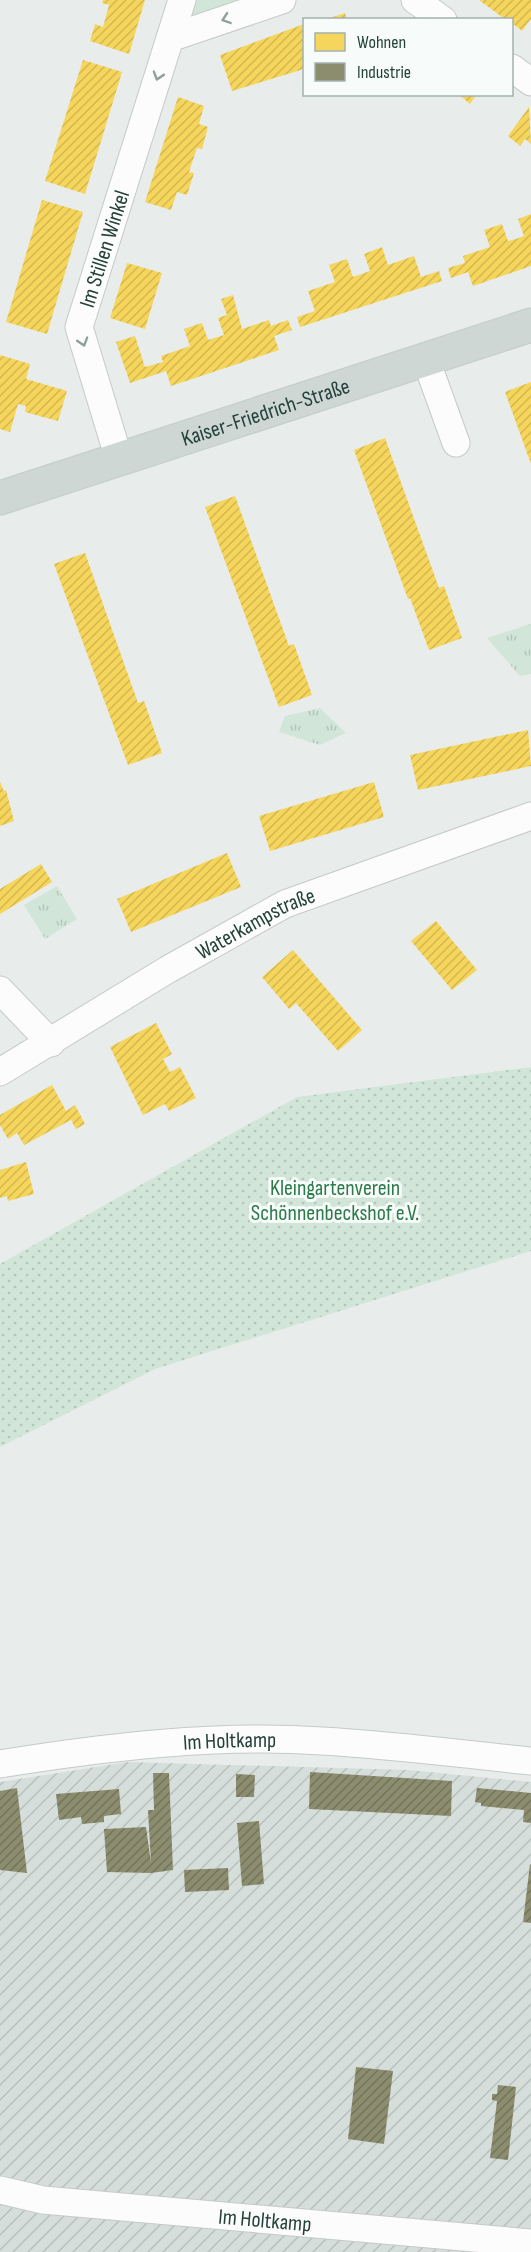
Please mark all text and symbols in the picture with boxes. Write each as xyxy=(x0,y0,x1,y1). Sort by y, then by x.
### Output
one-way arrow xyxy=(221,11,232,24)
legend xyxy=(303,18,513,96)
text: Wohnen xyxy=(357,32,406,53)
text: Industrie xyxy=(357,62,411,83)
one-way arrow xyxy=(153,70,165,81)
street label: Im Stillen Winkel xyxy=(74,187,136,311)
one-way arrow xyxy=(76,336,88,347)
street label: Kaiser-Friedrich-Straße xyxy=(178,373,353,453)
street label: Waterkampstraße xyxy=(191,882,319,966)
park label: Kleingartenverein Schönnenbeckshof e.V. xyxy=(251,1175,419,1227)
street label: Im Holtkamp xyxy=(182,1727,276,1757)
street label: Im Holtkamp xyxy=(217,2204,313,2239)

